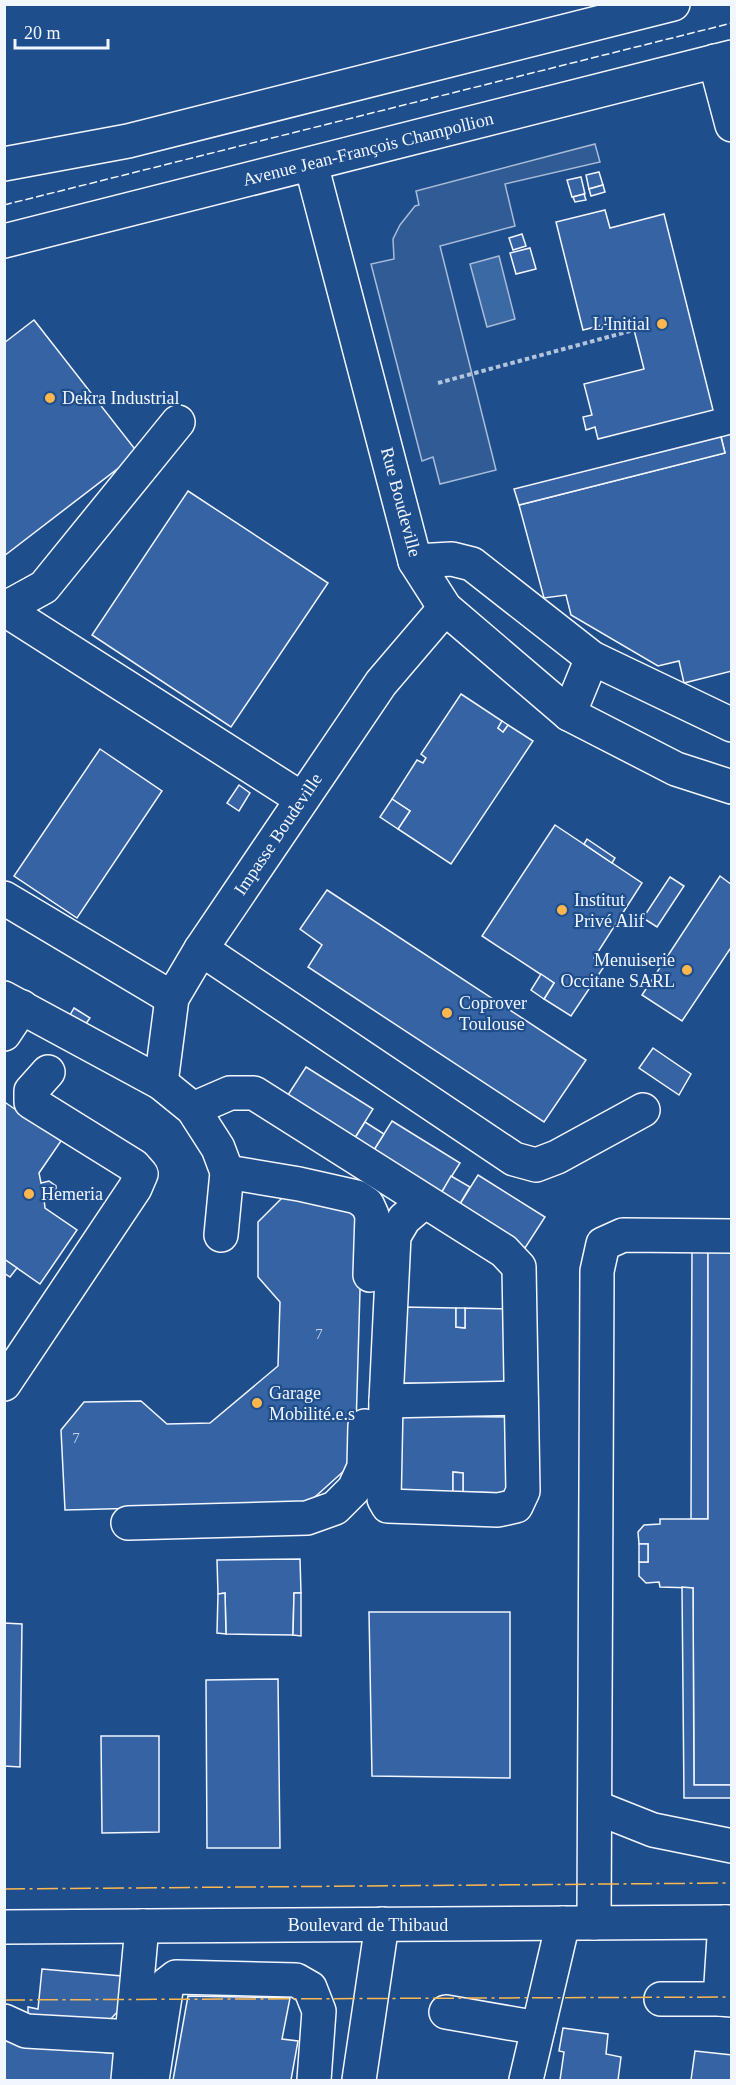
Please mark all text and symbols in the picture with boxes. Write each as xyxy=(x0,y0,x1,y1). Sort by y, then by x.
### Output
scale bar xyxy=(15,12,108,50)
text: 20 m xyxy=(24,23,61,43)
street label: Avenue Jean-François Champollion xyxy=(241,108,495,190)
place label: L'Initial xyxy=(593,314,650,334)
marker: L'Initial xyxy=(655,317,669,331)
place label: Dekra Industrial xyxy=(62,388,179,408)
marker: Dekra Industrial xyxy=(43,391,57,405)
street label: Rue Boudeville xyxy=(377,445,425,559)
street label: Impasse Boudeville xyxy=(230,769,326,899)
place label: Institut Privé Alif xyxy=(574,890,645,931)
marker: Institut Privé Alif xyxy=(555,903,569,917)
place label: Menuiserie Occitane SARL xyxy=(561,950,675,991)
marker: Menuiserie Occitane SARL xyxy=(680,963,694,977)
place label: Coprover Toulouse xyxy=(459,993,527,1034)
marker: Coprover Toulouse xyxy=(440,1006,454,1020)
place label: Hemeria xyxy=(41,1184,103,1204)
marker: Hemeria xyxy=(22,1187,36,1201)
house number: 7 xyxy=(315,1326,323,1342)
place label: Garage Mobilité.e.s xyxy=(269,1383,355,1424)
marker: Garage Mobilité.e.s xyxy=(250,1396,264,1410)
house number: 7 xyxy=(72,1430,80,1446)
street label: Boulevard de Thibaud xyxy=(288,1915,448,1935)

